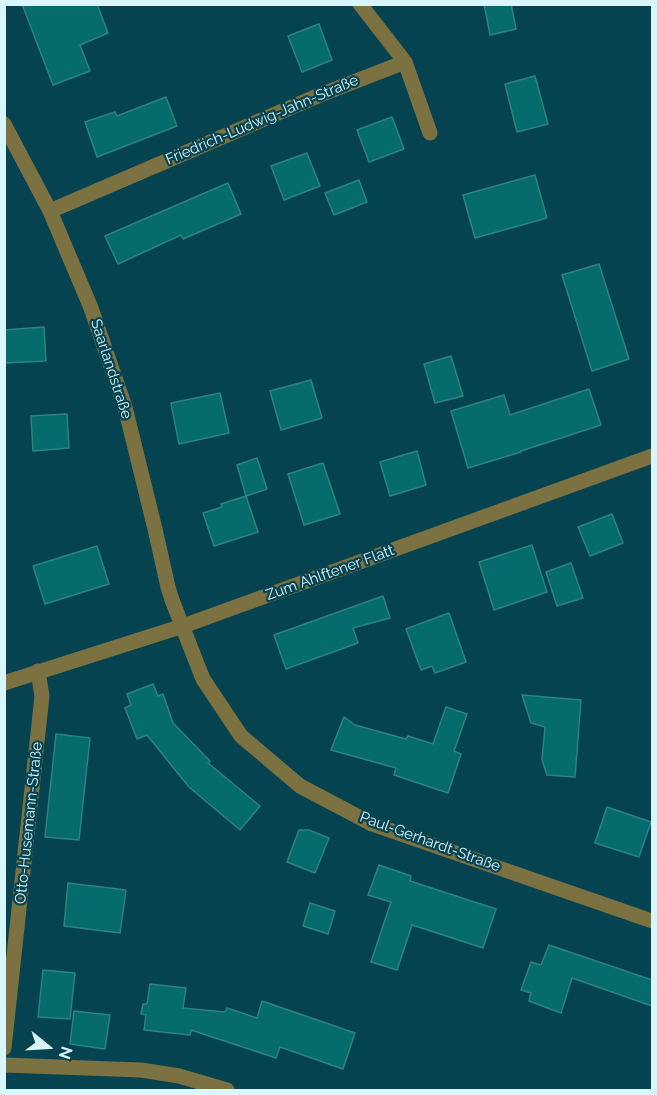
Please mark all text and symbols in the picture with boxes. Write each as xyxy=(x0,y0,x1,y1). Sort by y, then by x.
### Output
street label: Friedrich-Ludwig-Jahn-Straße xyxy=(163,71,361,169)
street label: Saarlandstraße xyxy=(86,317,136,421)
street label: Zum Ahlftener Flatt xyxy=(263,541,397,605)
street label: Otto-Husemann-Straße xyxy=(12,741,46,905)
street label: Paul-Gerhardt-Straße xyxy=(357,808,503,876)
north arrow xyxy=(18,1017,78,1077)
text: N xyxy=(55,1044,77,1061)

